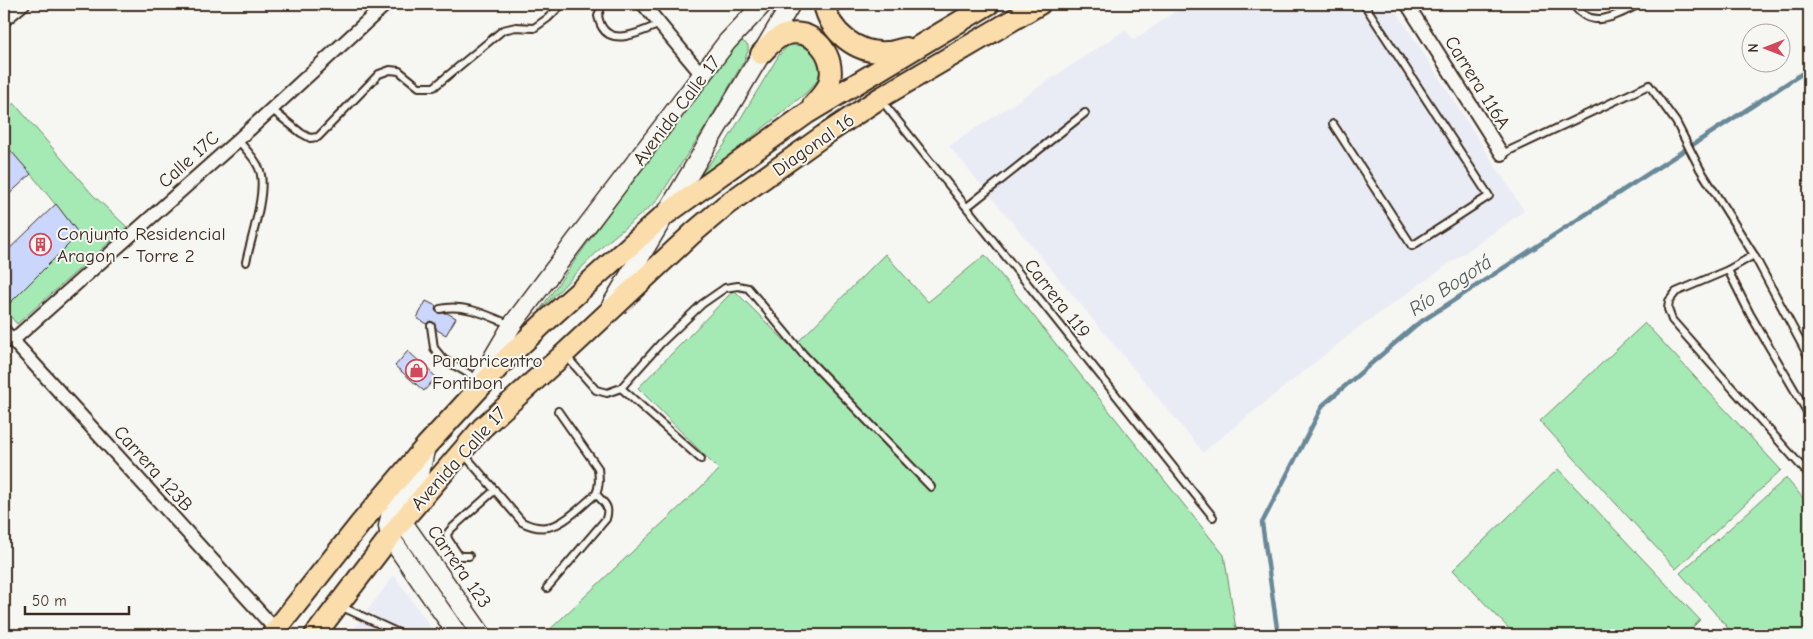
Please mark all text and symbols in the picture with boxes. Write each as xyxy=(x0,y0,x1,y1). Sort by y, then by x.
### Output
north arrow xyxy=(1740,22,1790,72)
street label: Carrera 116A xyxy=(1440,32,1514,133)
text: N xyxy=(1745,43,1762,53)
street label: Avenida Calle 17 xyxy=(628,52,725,170)
street label: Diagonal 16 xyxy=(768,109,859,181)
street label: Calle 17C xyxy=(154,127,224,193)
place label: Conjunto Residencial Aragon - Torre 2 xyxy=(57,223,226,267)
building icon: Conjunto Residencial Aragon - Torre 2 xyxy=(29,232,53,256)
water label: Río Bogotá xyxy=(1405,250,1496,321)
street label: Carrera 119 xyxy=(1020,255,1095,342)
place label: Parabricentro Fontibon xyxy=(432,350,543,394)
shop icon: Parabricentro Fontibon xyxy=(404,359,428,383)
street label: Avenida Calle 17 xyxy=(407,403,511,515)
street label: Carrera 123B xyxy=(109,421,198,516)
street label: Carrera 123 xyxy=(423,521,496,612)
scale bar xyxy=(25,584,129,616)
text: 50 m xyxy=(32,592,67,610)

